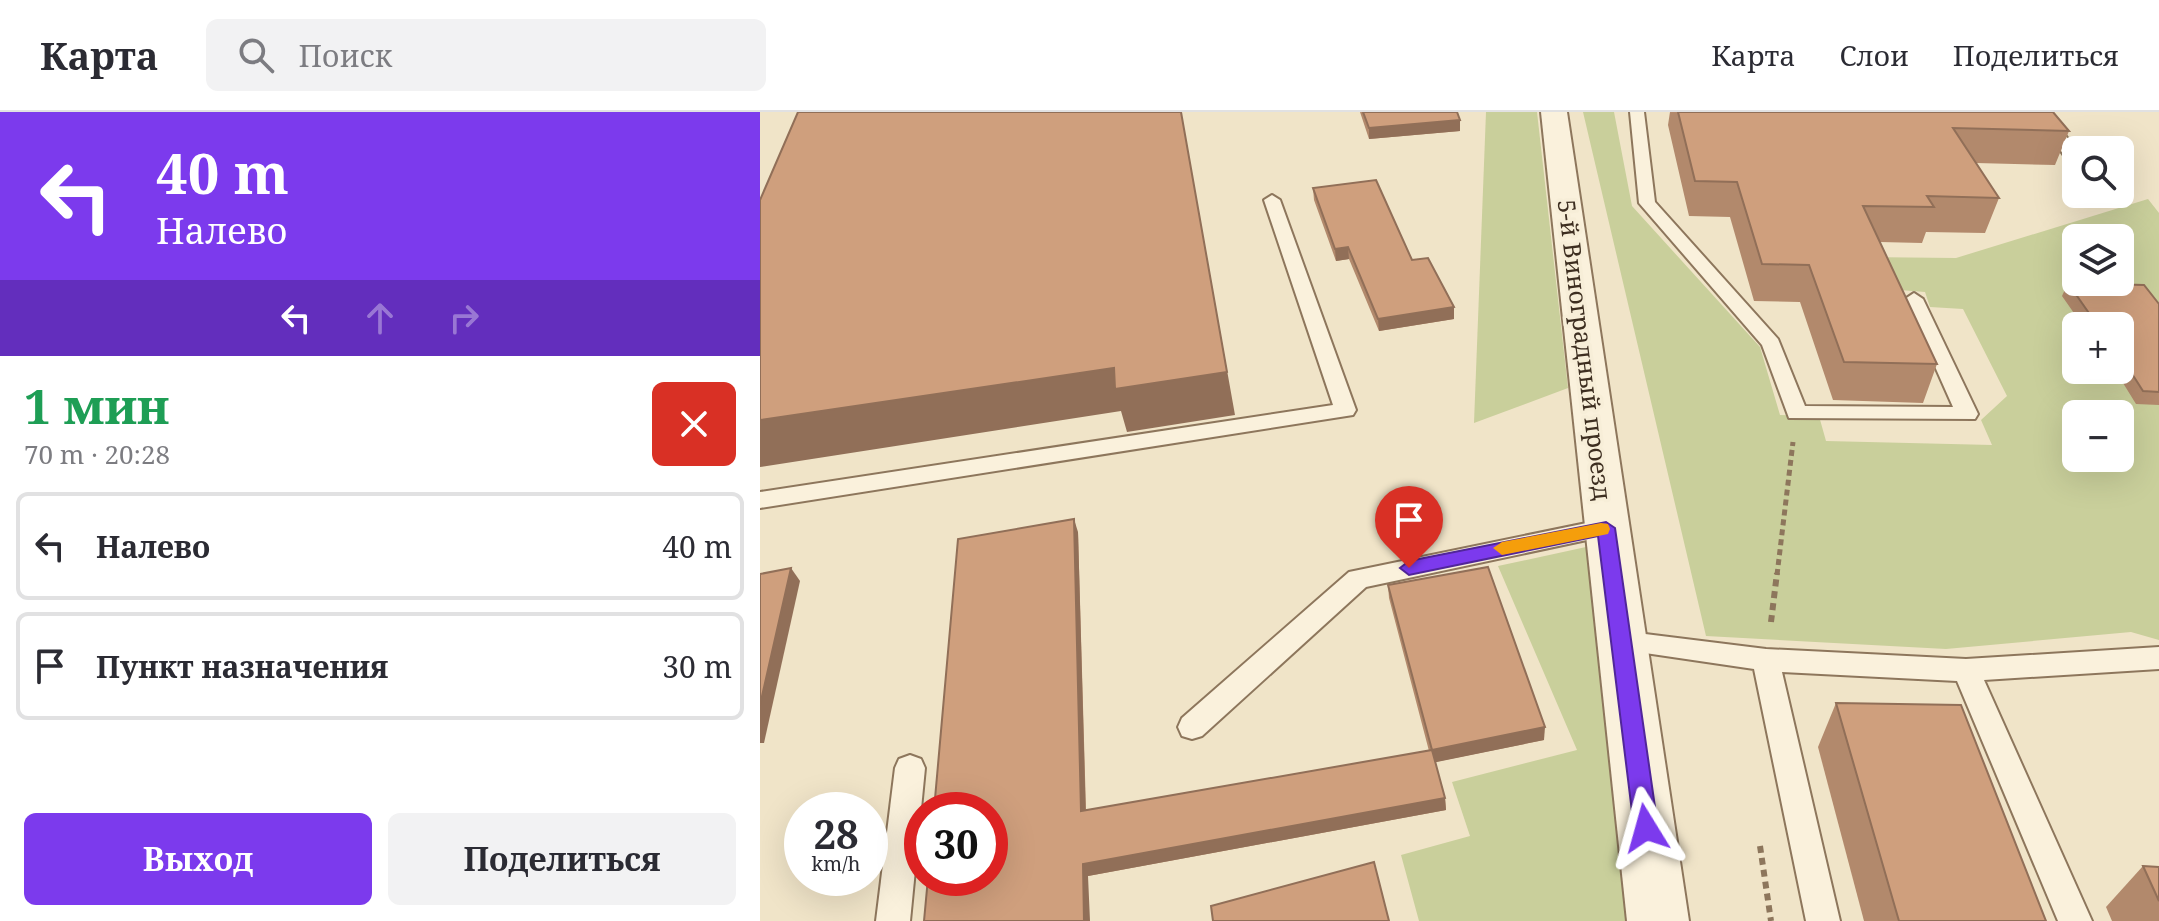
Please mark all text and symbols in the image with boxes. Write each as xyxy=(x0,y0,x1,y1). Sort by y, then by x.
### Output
search box xyxy=(206,19,766,91)
text: Карта xyxy=(40,29,158,81)
icon: search xyxy=(234,33,278,77)
text: Поиск xyxy=(298,35,392,76)
text: Карта xyxy=(1711,36,1795,74)
text: Слои xyxy=(1839,36,1909,74)
text: Поделиться xyxy=(1953,36,2119,74)
text: 40 m xyxy=(156,134,289,210)
map controls xyxy=(2062,136,2134,472)
button: search xyxy=(2062,136,2134,208)
icon: left xyxy=(24,144,128,248)
street label: 5-й Виноградный проезд xyxy=(1551,198,1620,502)
text: Налево xyxy=(156,206,287,255)
button: layers xyxy=(2062,224,2134,296)
icon: left xyxy=(274,296,318,340)
icon: ahead xyxy=(358,296,402,340)
icon: right xyxy=(442,296,486,340)
button: + xyxy=(2062,312,2134,384)
text: 1 мин xyxy=(24,373,169,438)
button: close xyxy=(652,382,736,466)
button: − xyxy=(2062,400,2134,472)
text: 70 m · 20:28 xyxy=(24,436,170,472)
pin xyxy=(1375,486,1443,568)
icon: arrive xyxy=(1387,498,1431,542)
icon: left xyxy=(28,524,72,568)
text: Налево xyxy=(96,526,210,567)
text: 40 m xyxy=(662,526,732,567)
icon: arrive xyxy=(28,644,72,688)
text: Пункт назначения xyxy=(96,646,388,687)
text: 30 m xyxy=(662,646,732,687)
position arrow xyxy=(1604,786,1688,870)
speed limit sign: 30 xyxy=(904,792,1008,896)
text: 28 xyxy=(813,806,859,861)
button: Выход xyxy=(24,813,372,905)
button: Поделиться xyxy=(388,813,736,905)
text: km/h xyxy=(811,850,861,877)

